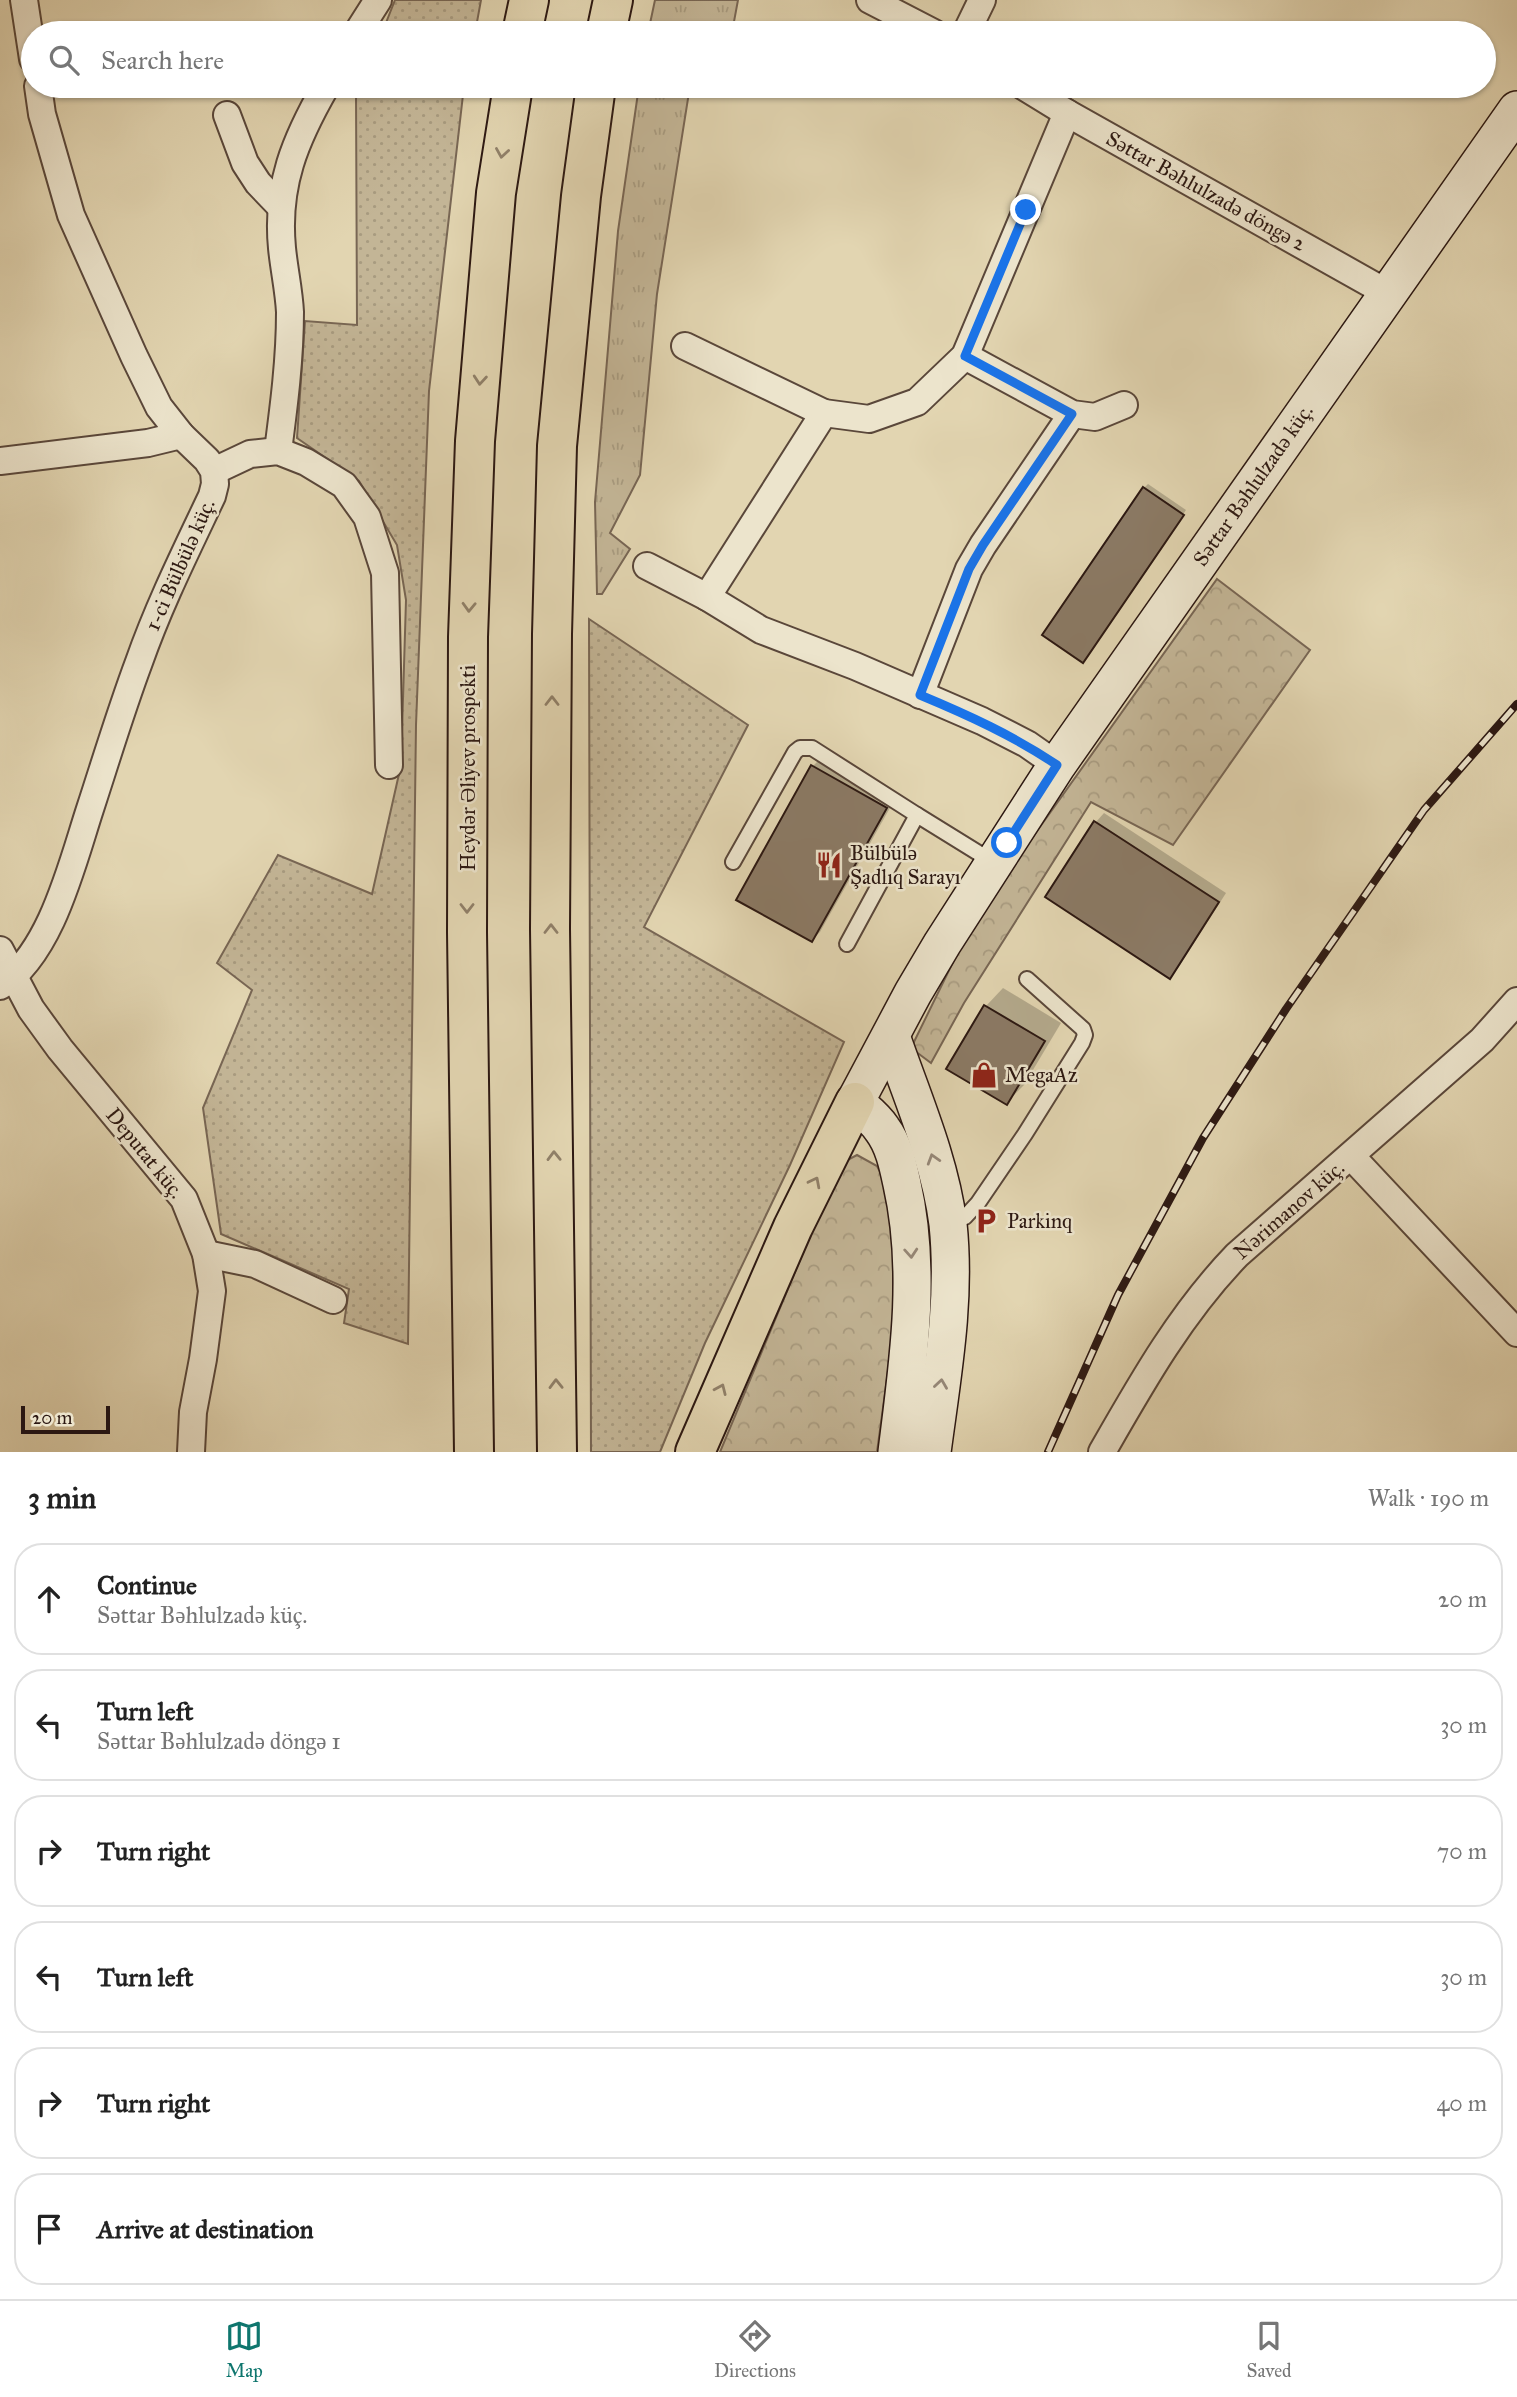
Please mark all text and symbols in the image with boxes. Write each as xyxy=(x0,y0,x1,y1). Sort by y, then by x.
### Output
search box xyxy=(21,21,1496,98)
icon: search xyxy=(45,41,83,79)
text: Search here xyxy=(101,44,224,76)
street label: Səttar Bəhlulzadə döngə 2 xyxy=(1102,125,1311,257)
one-way arrow xyxy=(495,147,510,159)
route end xyxy=(1010,194,1041,225)
one-way arrow xyxy=(473,374,488,385)
street label: Səttar Bəhlulzadə küç. xyxy=(1187,399,1319,571)
street label: 1-ci Bülbülə küç. xyxy=(139,495,221,635)
one-way arrow xyxy=(462,601,477,612)
street label: Heydər Əliyev prospekti xyxy=(455,665,481,871)
one-way arrow xyxy=(544,696,560,706)
route start xyxy=(991,827,1022,858)
place label: Bülbülə Şadlıq Sarayı xyxy=(850,840,961,890)
restaurant icon: Bülbülə Şadlıq Sarayı xyxy=(814,850,844,880)
one-way arrow xyxy=(459,903,475,913)
one-way arrow xyxy=(543,923,558,934)
shop icon: MegaAz xyxy=(969,1060,999,1090)
place label: MegaAz xyxy=(1005,1062,1078,1088)
street label: Deputat küç. xyxy=(100,1102,190,1204)
one-way arrow xyxy=(546,1151,561,1162)
one-way arrow xyxy=(927,1154,941,1166)
street label: Nərimanov küç. xyxy=(1228,1155,1350,1265)
one-way arrow xyxy=(807,1177,821,1189)
parking icon: Parkinq xyxy=(971,1206,1001,1236)
place label: Parkinq xyxy=(1007,1208,1073,1234)
one-way arrow xyxy=(903,1247,918,1258)
one-way arrow xyxy=(548,1378,564,1389)
one-way arrow xyxy=(934,1378,949,1390)
one-way arrow xyxy=(713,1384,727,1396)
scale bar xyxy=(21,1403,110,1435)
text: 20 m xyxy=(32,1406,73,1429)
text: 3 min xyxy=(28,1480,96,1516)
text: Walk · 190 m xyxy=(1368,1484,1489,1512)
text: Continue xyxy=(97,1569,197,1601)
icon: ahead xyxy=(30,1580,68,1618)
text: 20 m xyxy=(1438,1585,1487,1613)
text: Səttar Bəhlulzadə küç. xyxy=(97,1601,307,1629)
text: Turn left xyxy=(97,1695,193,1727)
icon: left xyxy=(30,1706,68,1744)
text: 30 m xyxy=(1440,1711,1487,1739)
text: Səttar Bəhlulzadə döngə 1 xyxy=(97,1727,341,1755)
icon: right xyxy=(30,1832,68,1870)
text: Turn right xyxy=(97,1835,210,1867)
text: 70 m xyxy=(1437,1837,1487,1865)
icon: left xyxy=(30,1958,68,1996)
text: Turn left xyxy=(97,1961,193,1993)
text: 30 m xyxy=(1440,1963,1487,1991)
icon: right xyxy=(30,2084,68,2122)
text: Turn right xyxy=(97,2087,210,2119)
text: 40 m xyxy=(1437,2089,1487,2117)
icon: arrive xyxy=(30,2210,68,2248)
text: Arrive at destination xyxy=(97,2213,314,2245)
tab: Map xyxy=(225,2317,263,2382)
tab: Directions xyxy=(714,2317,796,2382)
tab: Saved xyxy=(1247,2317,1292,2382)

